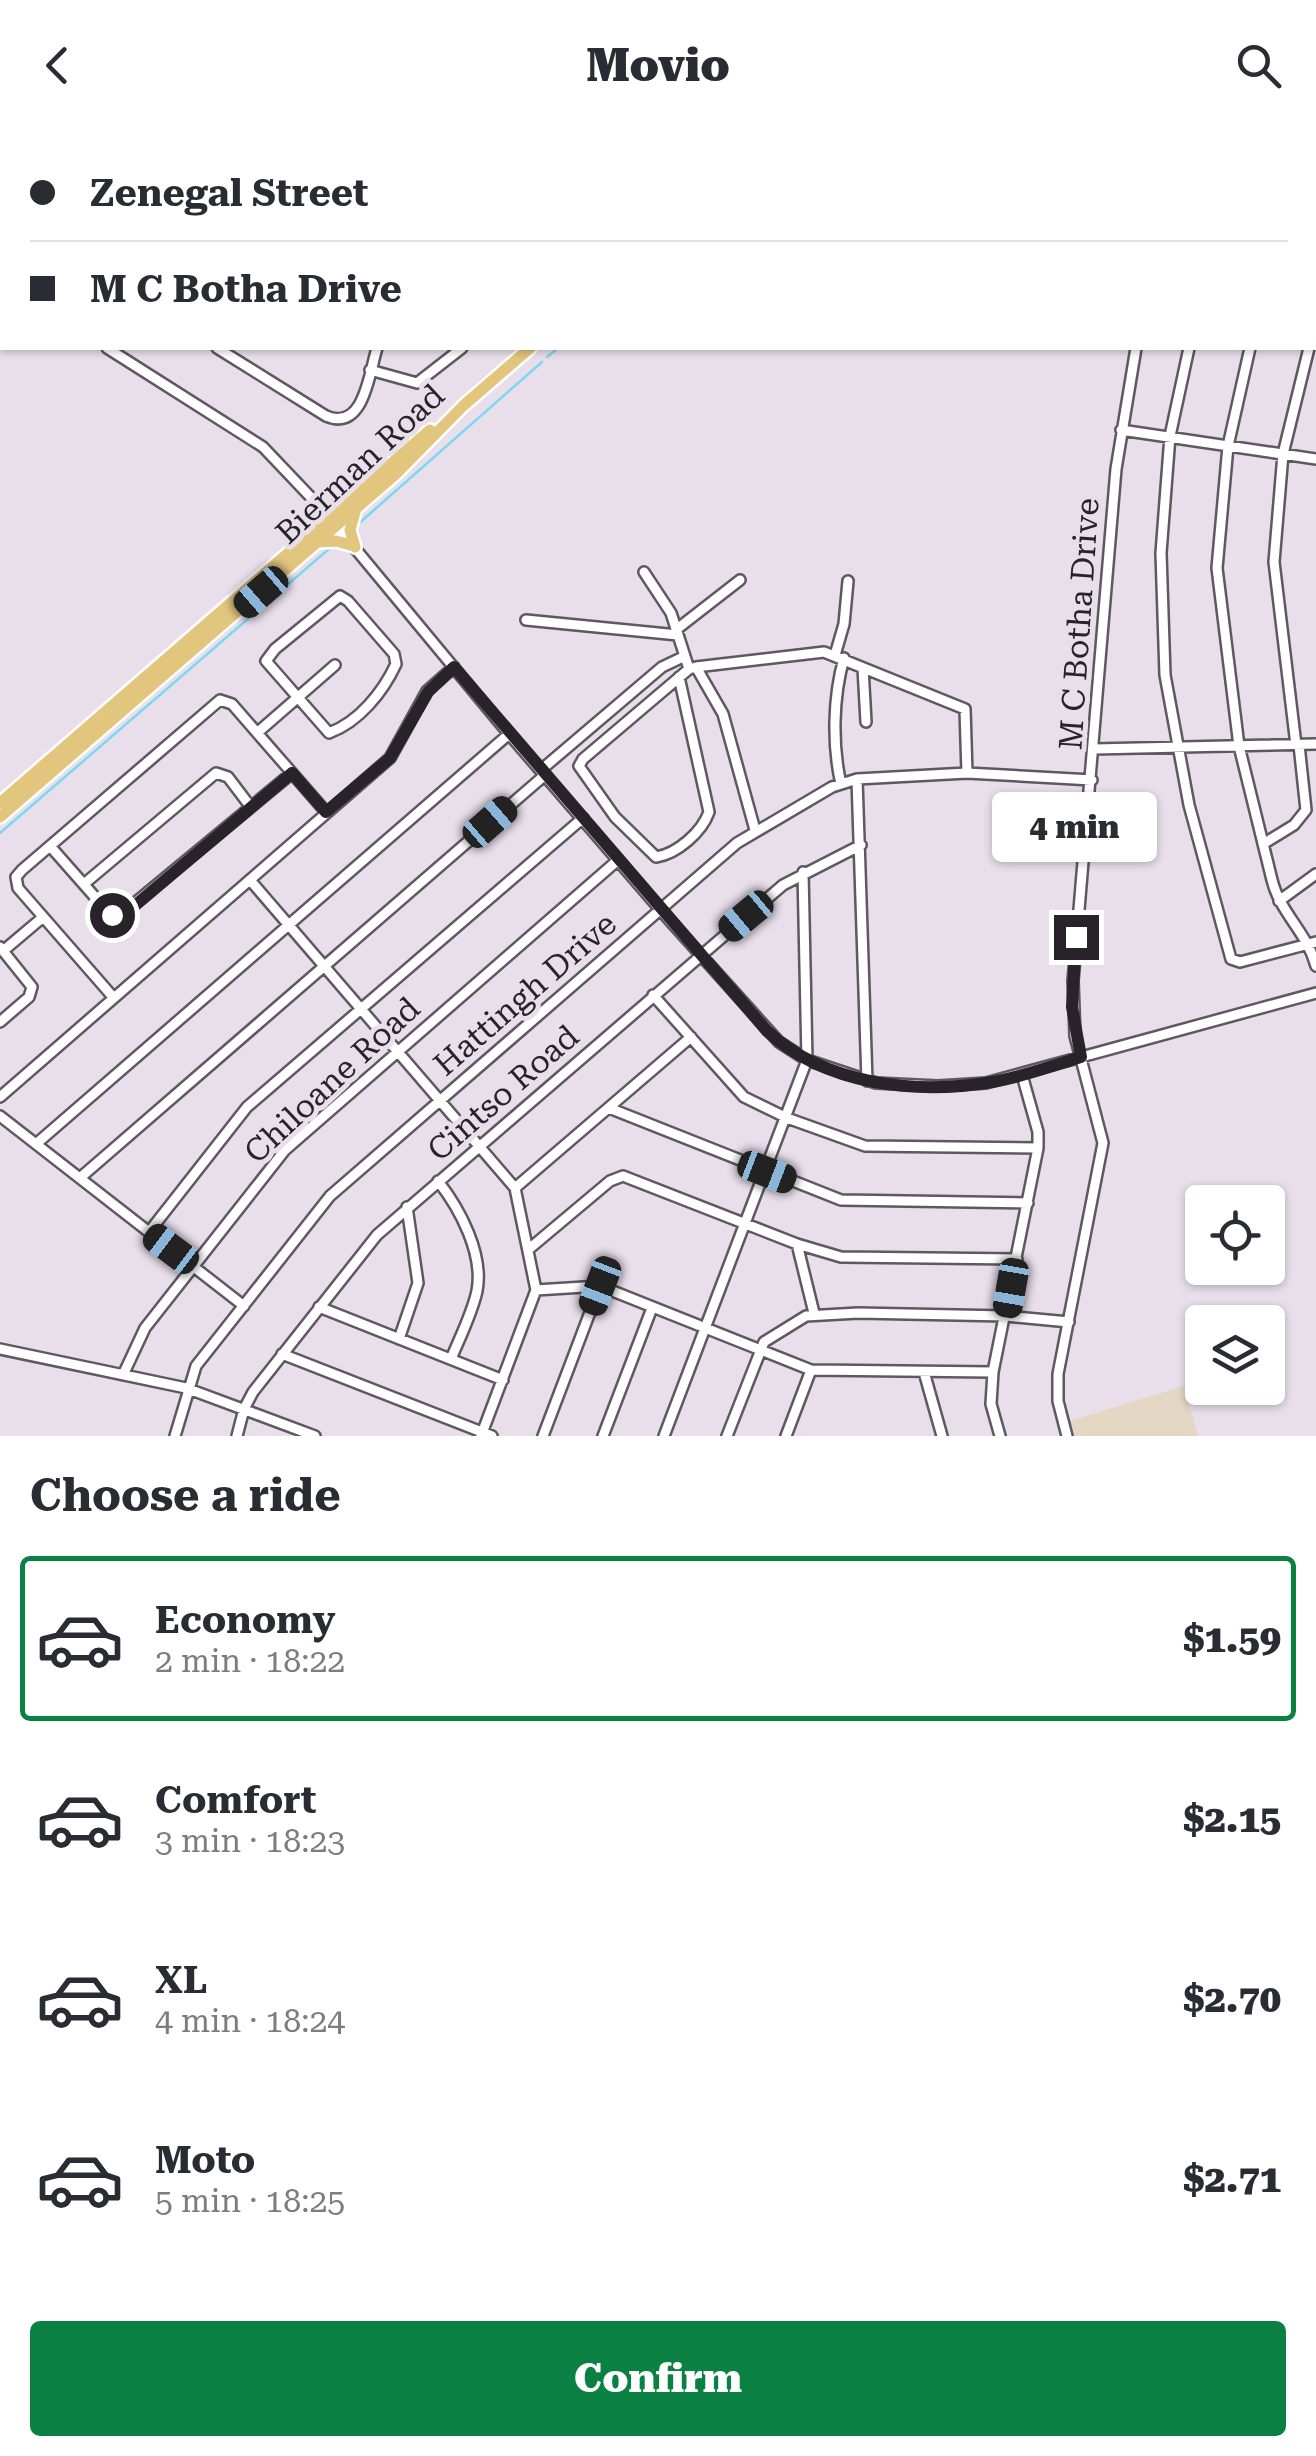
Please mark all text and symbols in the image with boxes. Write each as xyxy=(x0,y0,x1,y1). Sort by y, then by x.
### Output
icon: back xyxy=(30,38,85,93)
icon: search xyxy=(1231,38,1286,93)
text: Movio xyxy=(586,39,730,92)
text: Zenegal Street xyxy=(90,171,369,215)
text: M C Botha Drive xyxy=(90,267,402,311)
street label: Bierman Road xyxy=(268,376,452,552)
street label: M C Botha Drive xyxy=(1051,497,1107,751)
car xyxy=(229,561,293,623)
car xyxy=(458,791,522,853)
callout: 4 min xyxy=(994,792,1158,862)
text: 4 min xyxy=(1030,808,1119,846)
car xyxy=(713,885,779,947)
route start xyxy=(90,893,135,938)
street label: Hattingh Drive xyxy=(426,905,624,1083)
route end xyxy=(1054,915,1099,960)
street label: Chiloane Road xyxy=(237,989,427,1171)
street label: Cintso Road xyxy=(420,1017,586,1169)
car xyxy=(734,1147,800,1197)
map controls xyxy=(1185,1185,1285,1405)
button: locate xyxy=(1185,1185,1285,1285)
car xyxy=(138,1219,204,1279)
car xyxy=(575,1253,625,1319)
car xyxy=(991,1256,1031,1320)
button: layers xyxy=(1185,1305,1285,1405)
text: Choose a ride xyxy=(30,1469,341,1522)
icon: car xyxy=(35,1594,125,1684)
text: Economy xyxy=(155,1598,335,1642)
text: $1.59 xyxy=(1183,1617,1281,1661)
text: 2 min · 18:22 xyxy=(155,1642,345,1680)
icon: car xyxy=(35,1774,125,1864)
text: Comfort xyxy=(155,1778,316,1822)
text: $2.15 xyxy=(1183,1797,1281,1841)
text: 3 min · 18:23 xyxy=(155,1822,345,1860)
icon: car xyxy=(35,1954,125,2044)
text: XL xyxy=(155,1958,207,2002)
text: $2.70 xyxy=(1183,1977,1281,2021)
text: 4 min · 18:24 xyxy=(155,2002,345,2040)
icon: car xyxy=(35,2134,125,2224)
text: Moto xyxy=(155,2138,255,2182)
text: $2.71 xyxy=(1183,2157,1281,2201)
text: 5 min · 18:25 xyxy=(155,2182,345,2220)
button: Confirm xyxy=(30,2321,1286,2436)

